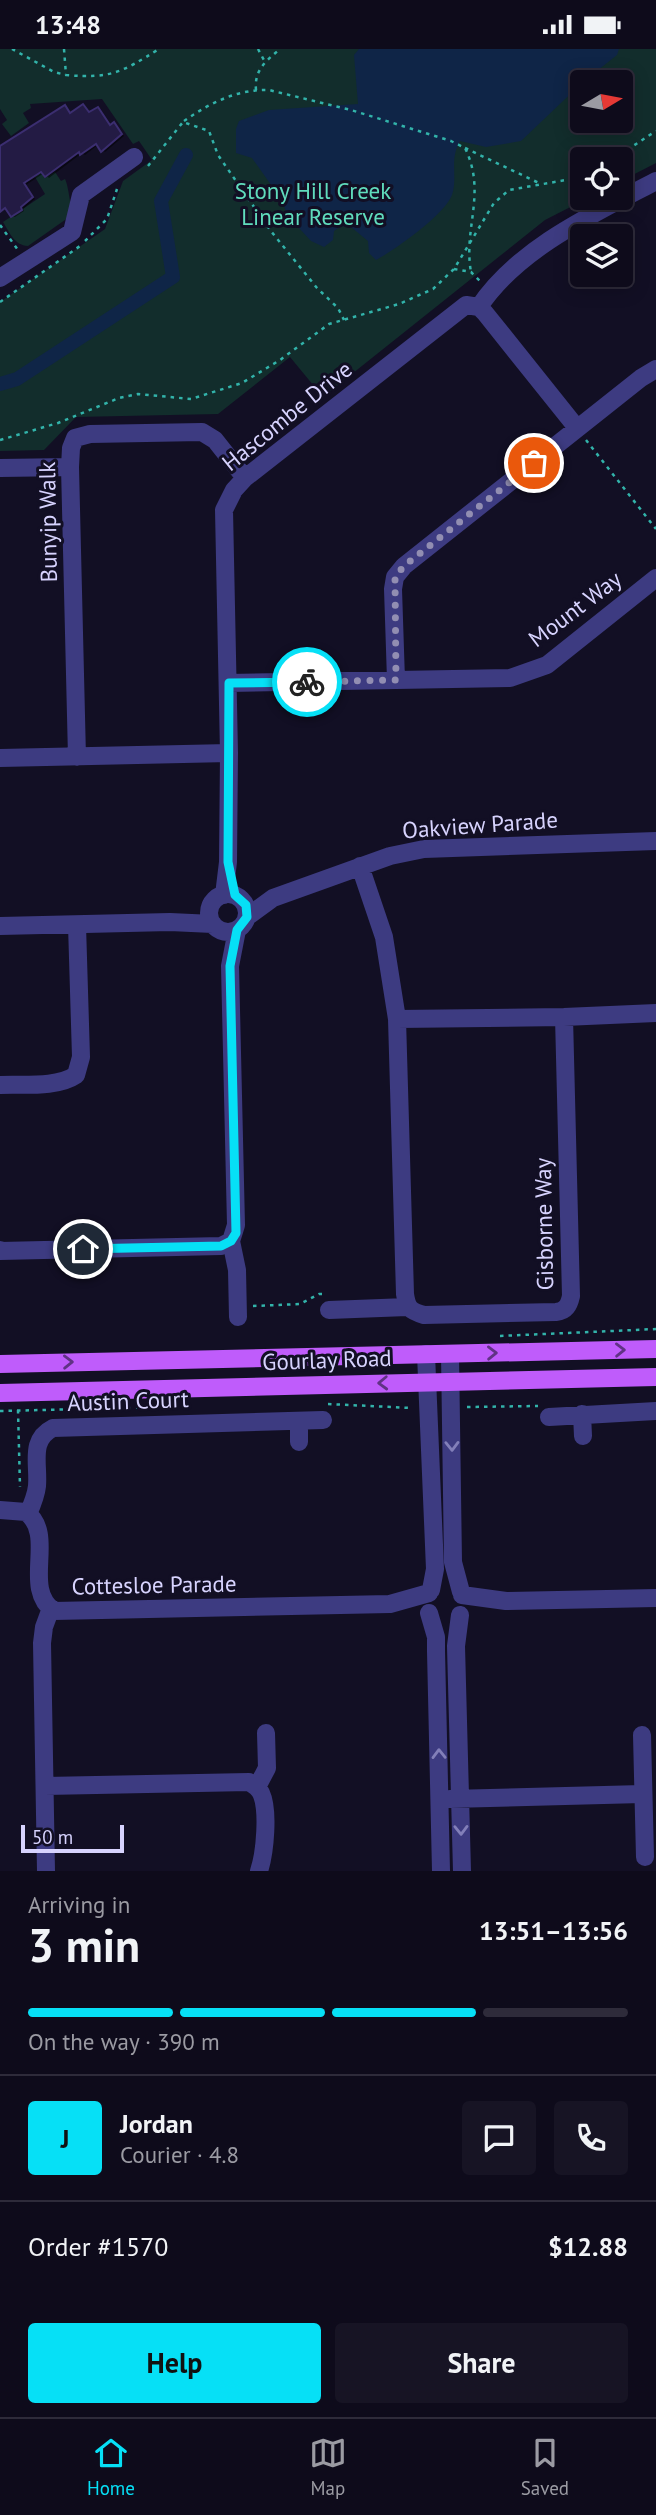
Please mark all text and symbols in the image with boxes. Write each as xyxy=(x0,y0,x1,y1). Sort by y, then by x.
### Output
text: 13:48 xyxy=(35,8,101,41)
north arrow xyxy=(570,70,634,133)
map controls xyxy=(570,70,633,287)
button: locate xyxy=(570,147,633,210)
park label: Stony Hill Creek Linear Reserve xyxy=(235,176,391,231)
button: layers xyxy=(570,224,633,287)
street label: Hascombe Drive xyxy=(216,354,358,477)
pin xyxy=(504,433,564,493)
icon: bag xyxy=(515,444,553,482)
street label: Bunyip Walk xyxy=(32,461,63,583)
street label: Mount Way xyxy=(522,564,627,653)
courier xyxy=(272,647,342,717)
icon: bike xyxy=(288,663,326,701)
street label: Oakview Parade xyxy=(401,805,559,844)
street label: Gisborne Way xyxy=(528,1157,559,1291)
pin xyxy=(53,1219,113,1279)
icon: home xyxy=(64,1230,102,1268)
one-way arrow xyxy=(615,1342,626,1358)
street label: Gourlay Road xyxy=(262,1343,392,1376)
one-way arrow xyxy=(486,1345,497,1360)
one-way arrow xyxy=(63,1355,74,1370)
one-way arrow xyxy=(377,1375,388,1390)
street label: Austin Court xyxy=(67,1384,189,1417)
one-way arrow xyxy=(444,1441,460,1452)
street label: Cottesloe Parade xyxy=(71,1569,237,1600)
one-way arrow xyxy=(431,1748,446,1759)
scale bar xyxy=(21,1822,124,1854)
text: 50 m xyxy=(32,1825,73,1849)
one-way arrow xyxy=(453,1825,468,1836)
text: Arriving in xyxy=(28,1890,130,1919)
text: 13:51–13:56 xyxy=(479,1914,628,1947)
text: 3 min xyxy=(28,1915,140,1975)
text: On the way · 390 m xyxy=(28,2027,220,2056)
button: chat xyxy=(462,2101,536,2175)
button: phone xyxy=(554,2101,628,2175)
text: Jordan xyxy=(120,2107,193,2140)
text: J xyxy=(61,2122,69,2155)
text: Courier · 4.8 xyxy=(120,2140,239,2169)
text: Order #1570 xyxy=(28,2230,168,2263)
text: $12.88 xyxy=(548,2230,628,2263)
button: Help xyxy=(28,2323,321,2403)
button: Share xyxy=(335,2323,628,2403)
tab: Home xyxy=(87,2434,135,2500)
tab: Map xyxy=(309,2434,347,2500)
tab: Saved xyxy=(521,2434,569,2500)

